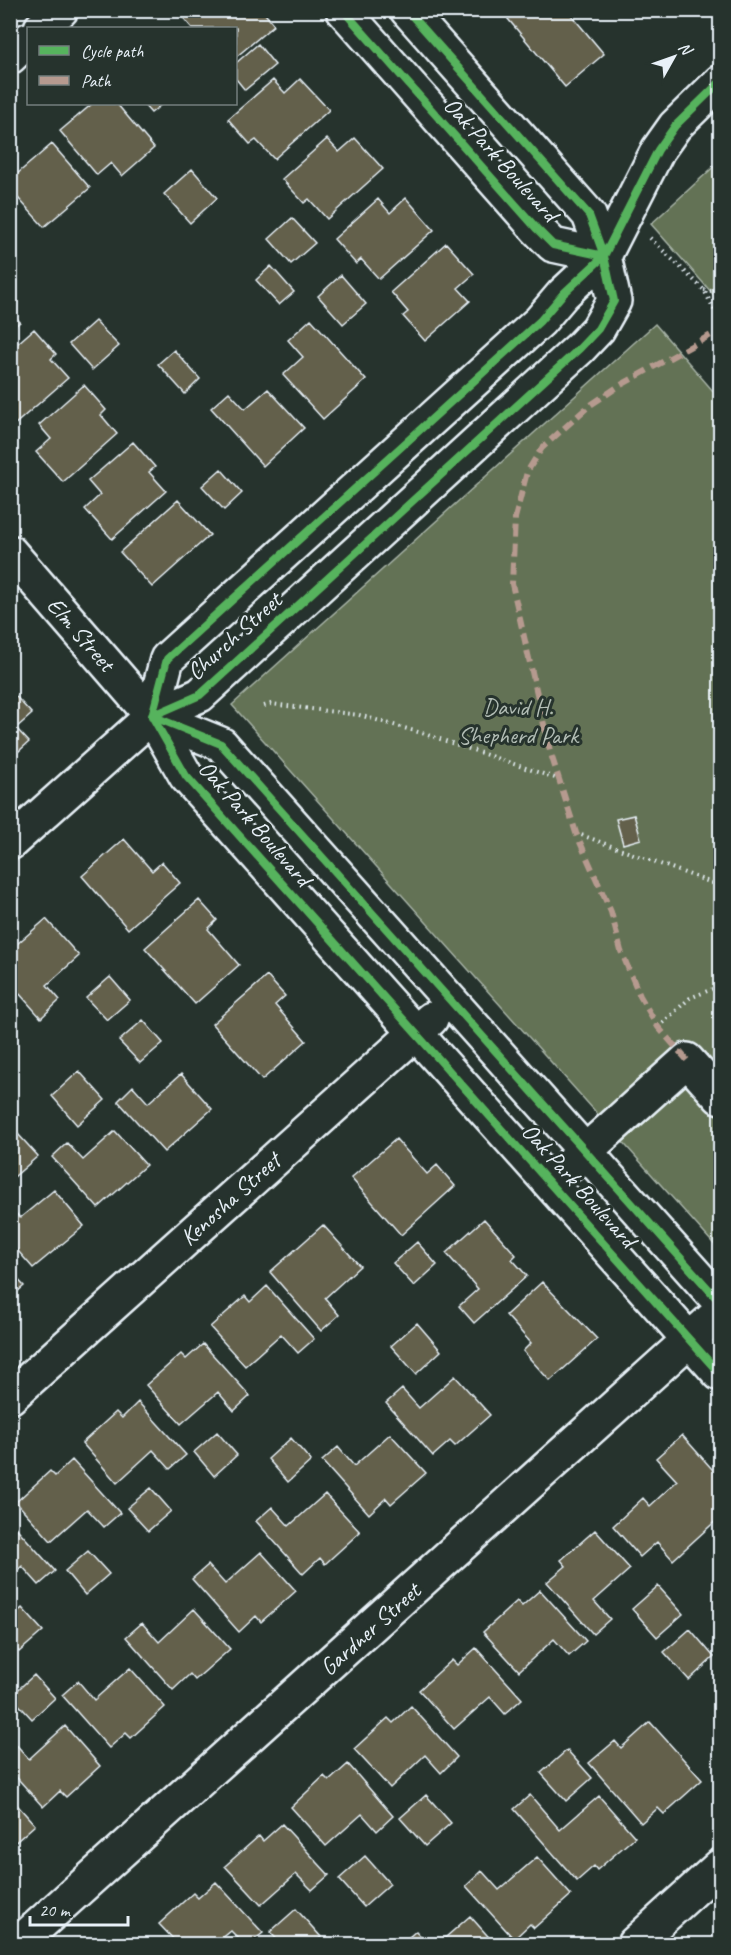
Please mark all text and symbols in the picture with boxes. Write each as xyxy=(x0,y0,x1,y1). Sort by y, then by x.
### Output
legend xyxy=(27,27,237,105)
north arrow xyxy=(644,27,704,87)
text: N xyxy=(674,38,698,61)
text: Cycle path xyxy=(81,40,144,62)
text: Path xyxy=(81,70,111,92)
street label: Oak Park Boulevard xyxy=(437,91,567,230)
street label: Church Street xyxy=(180,584,289,687)
street label: Elm Street xyxy=(40,591,123,679)
park label: David H. Shepherd Park xyxy=(458,692,580,750)
street label: Oak Park Boulevard xyxy=(192,754,320,895)
street label: Oak Park Boulevard xyxy=(515,1117,645,1256)
street label: Kenosha Street xyxy=(173,1144,289,1252)
street label: Gardner Street xyxy=(313,1575,428,1682)
scale bar xyxy=(30,1889,128,1927)
text: 20 m xyxy=(39,1899,72,1921)

